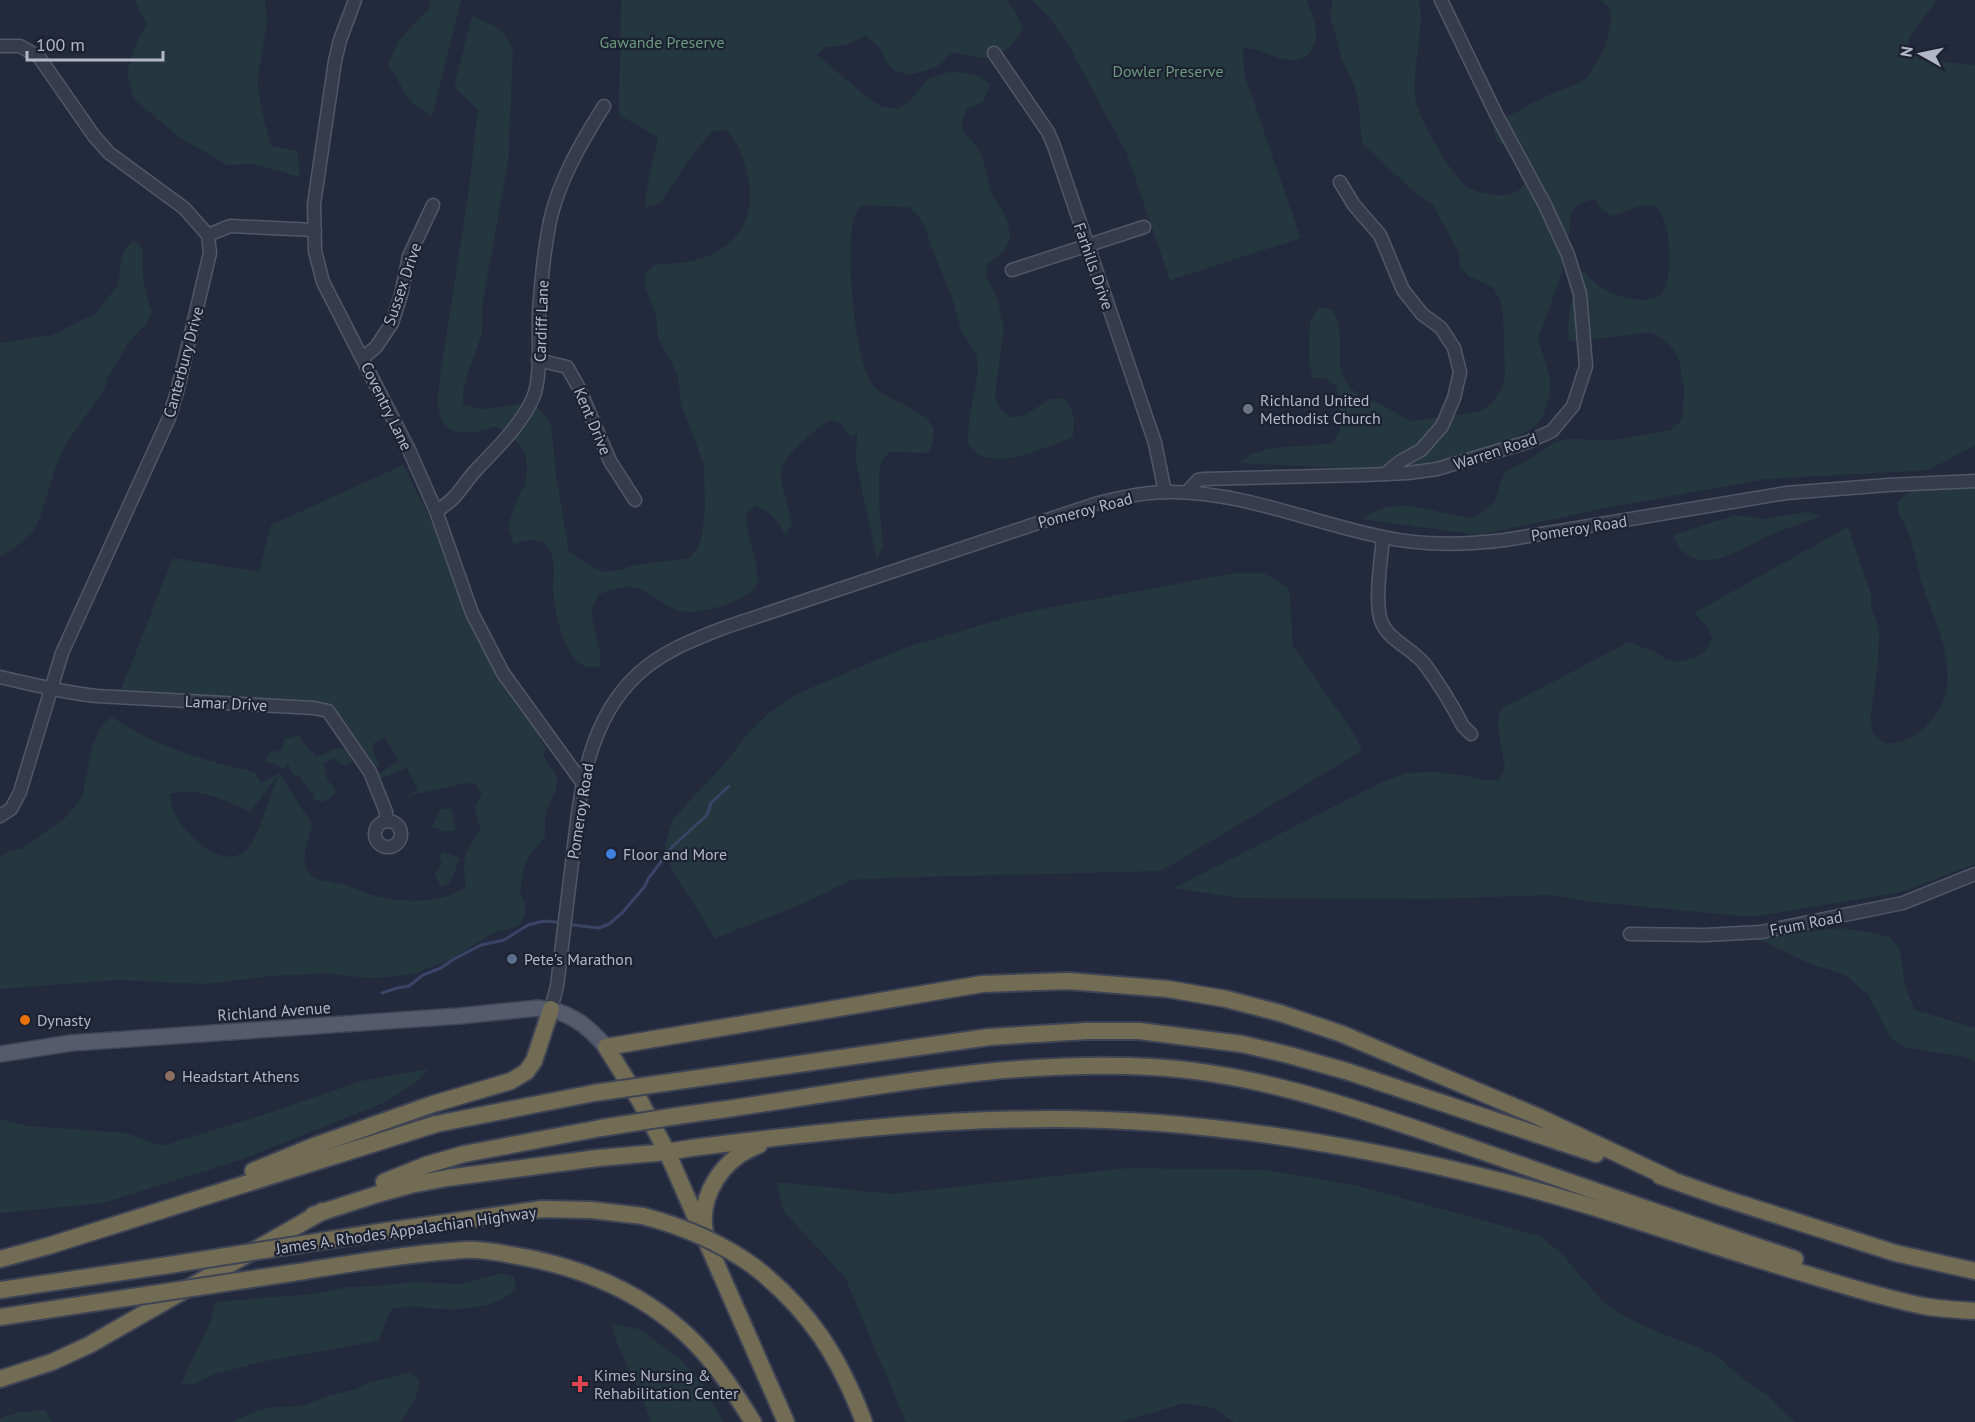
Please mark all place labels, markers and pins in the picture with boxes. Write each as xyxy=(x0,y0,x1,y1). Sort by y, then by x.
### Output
place label: Richland United Methodist Church xyxy=(1260,390,1381,428)
marker: Richland United Methodist Church xyxy=(1241,402,1255,416)
place label: Floor and More xyxy=(623,844,727,864)
marker: Floor and More xyxy=(604,847,618,861)
place label: Pete's Marathon xyxy=(524,949,633,969)
marker: Pete's Marathon xyxy=(505,952,519,966)
place label: Dynasty xyxy=(37,1010,92,1030)
marker: Dynasty xyxy=(18,1013,32,1027)
place label: Headstart Athens xyxy=(182,1066,300,1086)
marker: Headstart Athens xyxy=(163,1069,177,1083)
place label: Kimes Nursing & Rehabilitation Center xyxy=(594,1365,739,1403)
marker: Kimes Nursing & Rehabilitation Center xyxy=(571,1375,589,1393)

